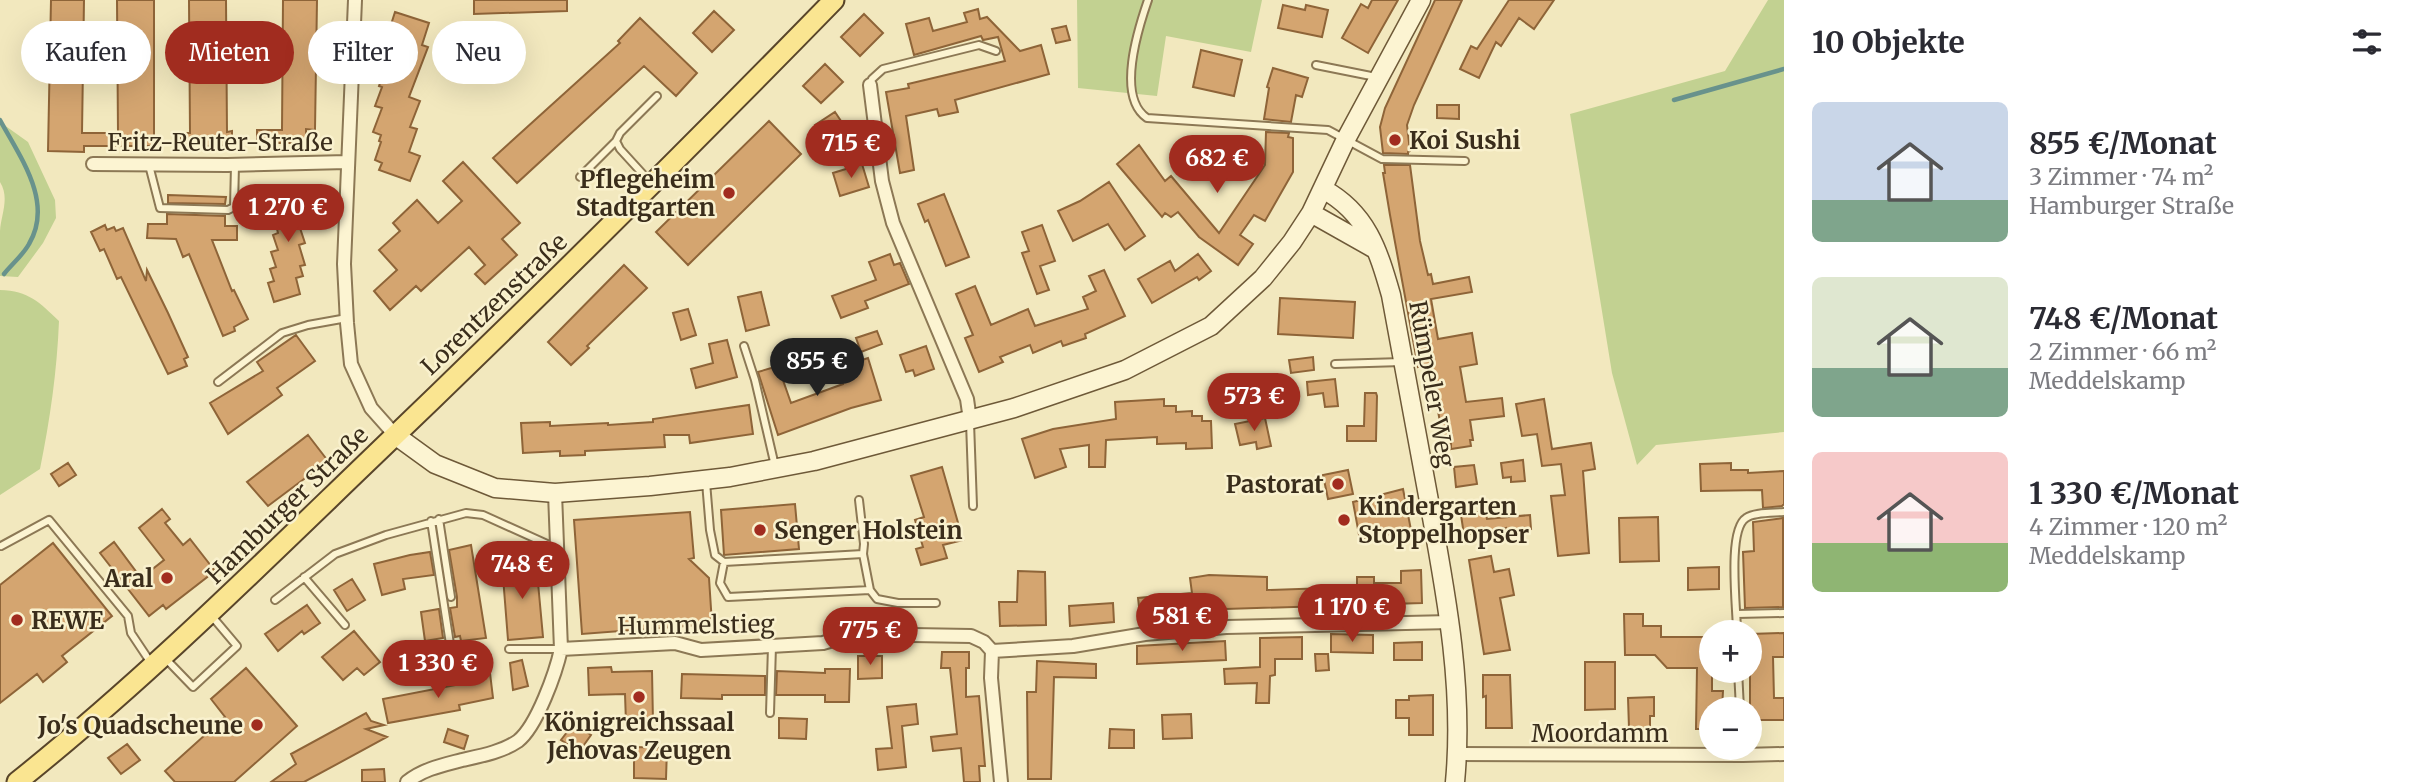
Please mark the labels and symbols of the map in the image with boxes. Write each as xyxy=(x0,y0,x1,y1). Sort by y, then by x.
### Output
pin: 715 € xyxy=(802,120,900,180)
place label: Koi Sushi xyxy=(1409,125,1520,156)
street label: Fritz-Reuter-Straße xyxy=(107,127,333,158)
marker: Koi Sushi xyxy=(1387,132,1403,148)
pin: 682 € xyxy=(1168,136,1266,195)
place label: Pflegeheim Stadtgarten xyxy=(576,164,715,223)
pin: 1 270 € xyxy=(223,184,353,244)
marker: Pflegeheim Stadtgarten xyxy=(721,185,737,201)
street label: Lorentzenstraße xyxy=(414,226,574,382)
street label: Rümpeler Weg xyxy=(1402,298,1462,470)
pin: 855 € xyxy=(768,338,866,398)
pin: 573 € xyxy=(1205,374,1303,433)
street label: Hamburger Straße xyxy=(199,420,375,590)
place label: Pastorat xyxy=(1226,469,1324,500)
marker: Pastorat xyxy=(1330,476,1346,492)
place label: Kindergarten Stoppelhopser xyxy=(1358,491,1529,550)
marker: Kindergarten Stoppelhopser xyxy=(1336,512,1352,528)
place label: Senger Holstein xyxy=(774,515,962,546)
marker: Senger Holstein xyxy=(752,522,768,538)
pin: 748 € xyxy=(473,542,571,601)
place label: Aral xyxy=(103,563,153,594)
marker: Aral xyxy=(159,570,175,586)
pin: 1 170 € xyxy=(1287,584,1417,644)
pin: 581 € xyxy=(1133,594,1231,653)
place label: REWE xyxy=(31,605,105,636)
street label: Hummelstieg xyxy=(617,608,775,642)
pin: 775 € xyxy=(821,608,919,667)
marker: REWE xyxy=(9,612,25,628)
pin: 1 330 € xyxy=(373,640,503,700)
marker: Königreichssaal Jehovas Zeugen xyxy=(631,689,647,705)
place label: Königreichssaal Jehovas Zeugen xyxy=(544,707,735,766)
place label: Jo's Quadscheune xyxy=(37,710,243,741)
marker: Jo's Quadscheune xyxy=(249,717,265,733)
street label: Moordamm xyxy=(1531,718,1669,749)

